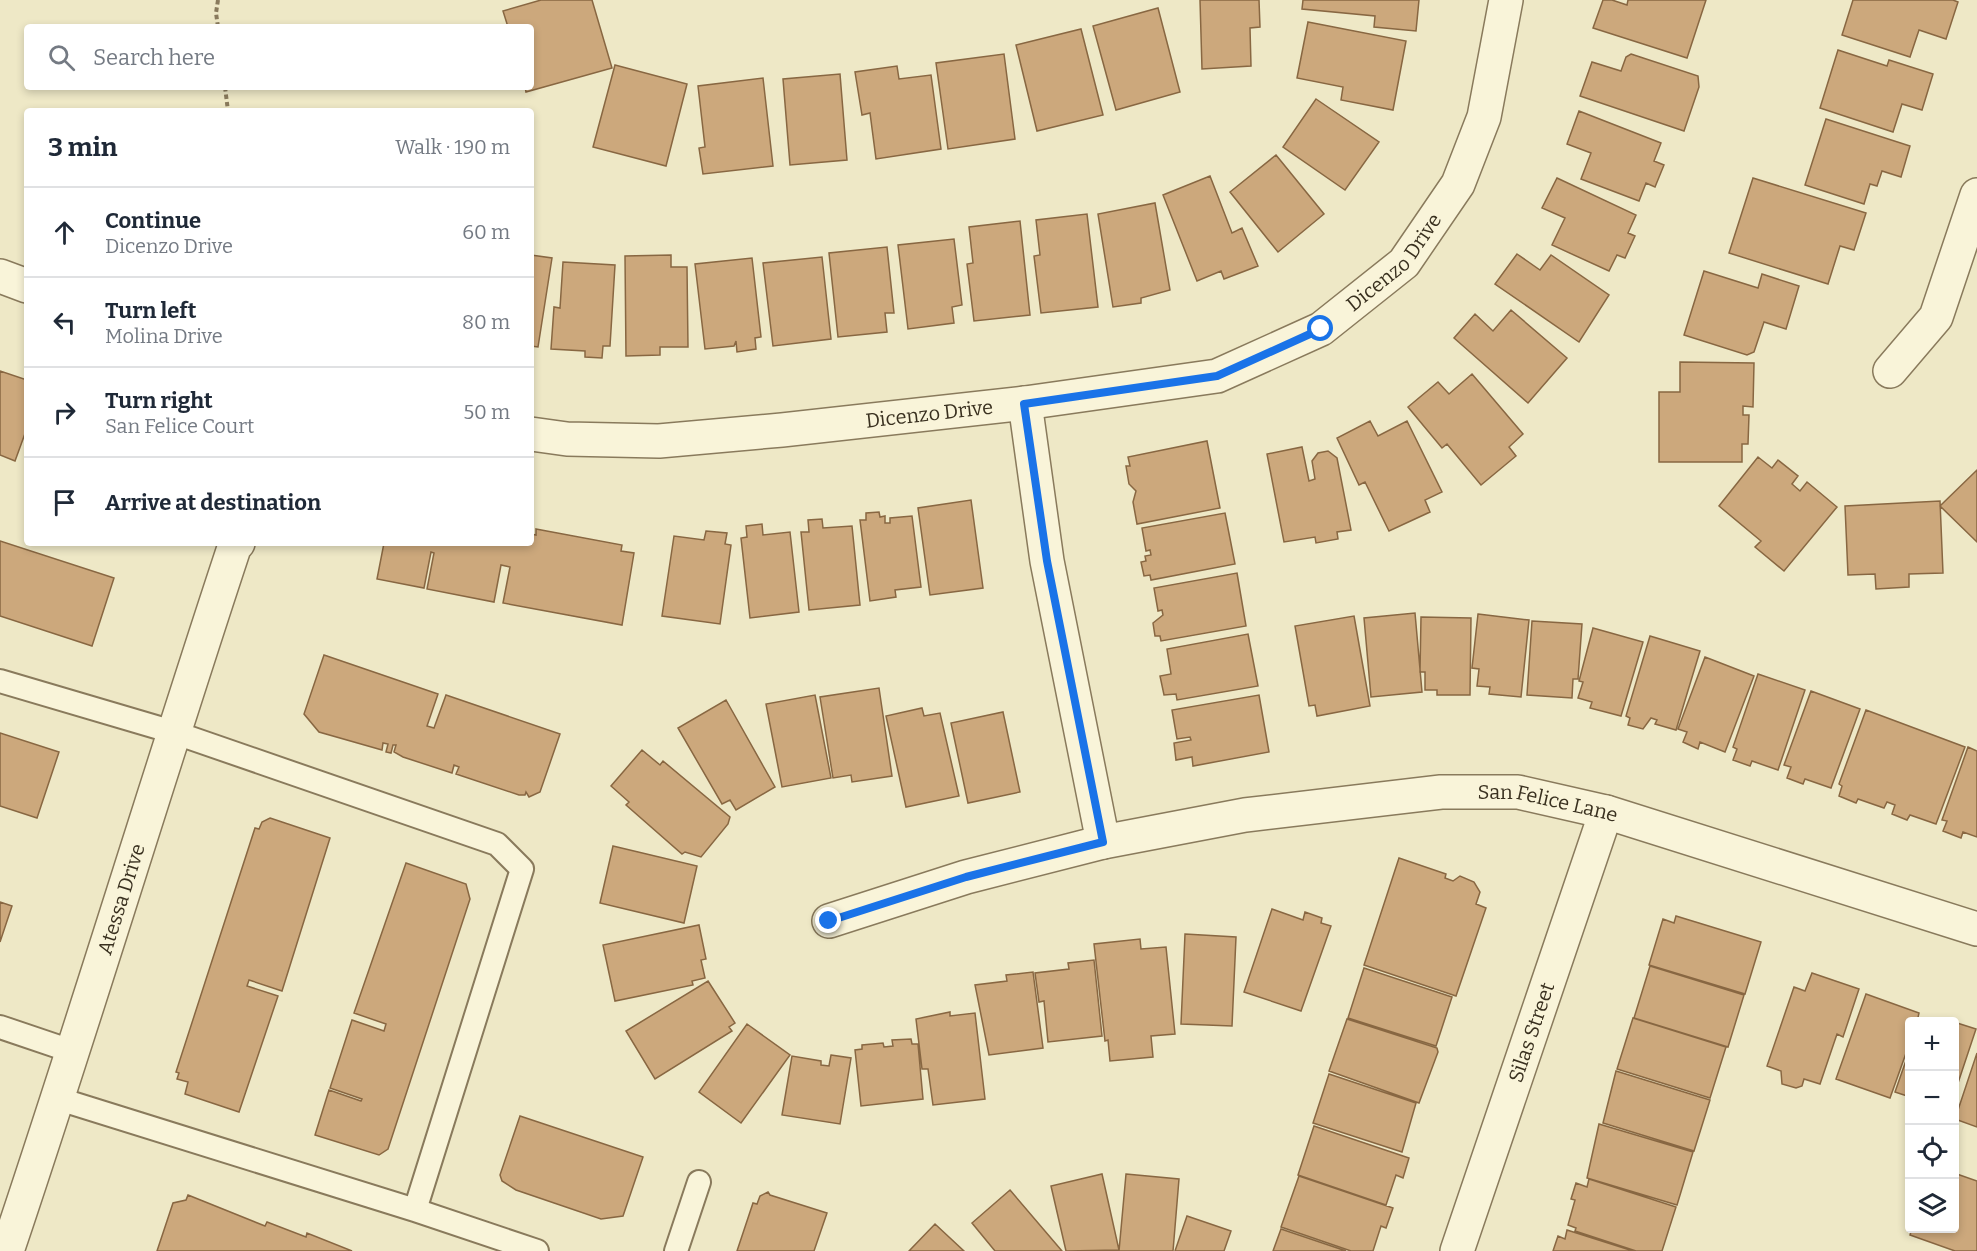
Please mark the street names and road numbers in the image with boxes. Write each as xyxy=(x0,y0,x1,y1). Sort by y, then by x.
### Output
street label: Dicenzo Drive xyxy=(1341,209,1446,316)
street label: Dicenzo Drive xyxy=(864,395,994,433)
street label: San Felice Lane xyxy=(1478,780,1621,827)
street label: Atessa Drive xyxy=(92,841,150,957)
street label: Silas Street xyxy=(1503,979,1559,1085)

